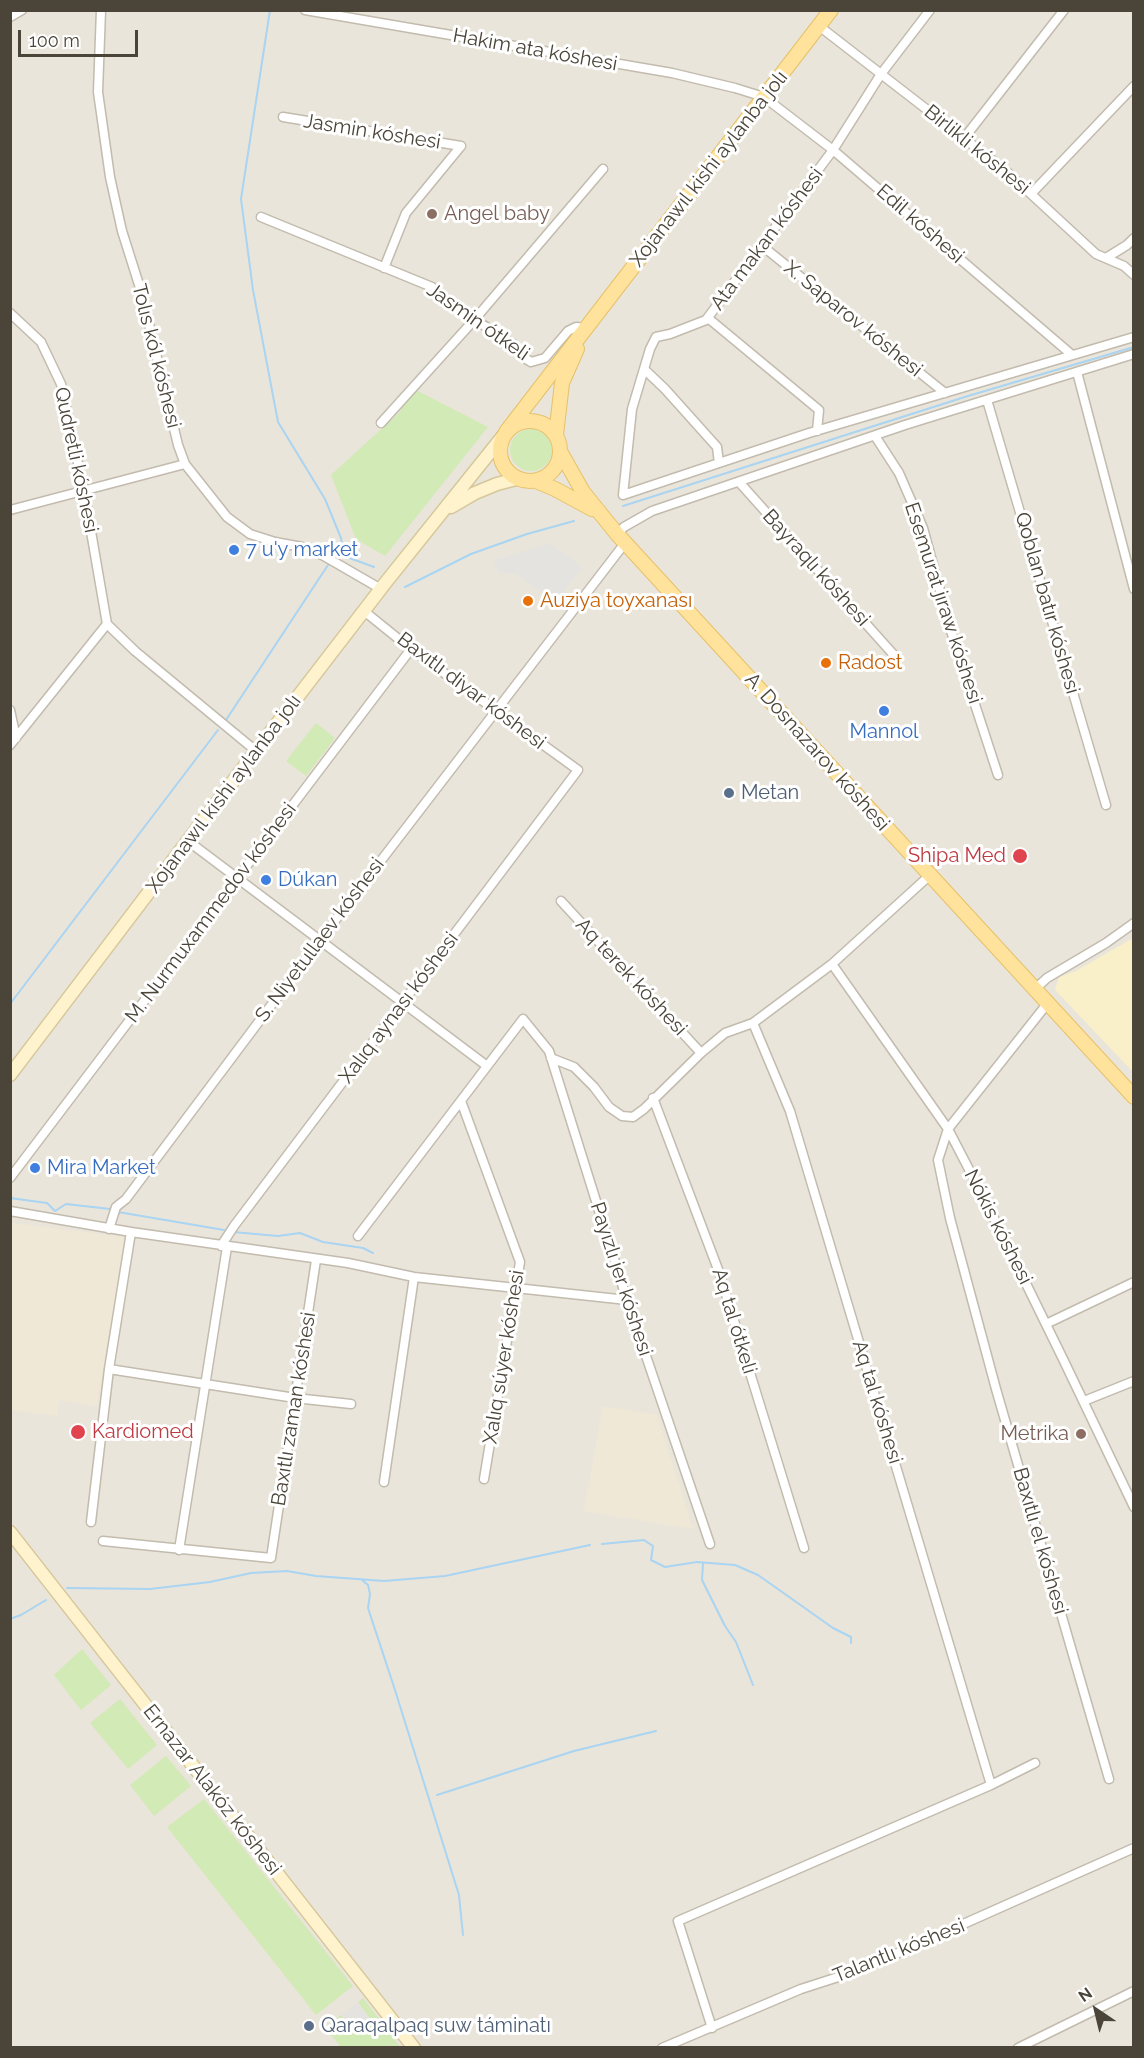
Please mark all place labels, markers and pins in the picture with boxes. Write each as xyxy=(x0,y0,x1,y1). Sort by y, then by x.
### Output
place label: Angel baby xyxy=(444,202,550,226)
marker: Angel baby xyxy=(425,207,439,221)
place label: 7 u'y market xyxy=(246,538,358,562)
marker: 7 u'y market xyxy=(227,543,241,557)
place label: Auziya toyxanası xyxy=(540,589,692,613)
marker: Auziya toyxanası xyxy=(521,594,535,608)
place label: Radost xyxy=(838,651,903,675)
marker: Radost xyxy=(819,656,833,670)
marker: Mannol xyxy=(877,704,891,718)
place label: Mannol xyxy=(850,720,918,744)
place label: Metan xyxy=(741,781,799,805)
marker: Metan xyxy=(722,786,736,800)
place label: Shipa Med xyxy=(908,844,1006,868)
marker: Shipa Med xyxy=(1011,847,1029,865)
place label: Dúkan xyxy=(278,868,337,892)
marker: Dúkan xyxy=(259,873,273,887)
place label: Mira Market xyxy=(47,1156,156,1180)
marker: Mira Market xyxy=(28,1161,42,1175)
place label: Kardiomed xyxy=(92,1420,194,1444)
place label: Metrika xyxy=(1000,1422,1069,1446)
marker: Kardiomed xyxy=(69,1423,87,1441)
marker: Metrika xyxy=(1074,1427,1088,1441)
place label: Qaraqalpaq suw táminatı xyxy=(321,2014,551,2038)
marker: Qaraqalpaq suw táminatı xyxy=(302,2019,316,2033)

